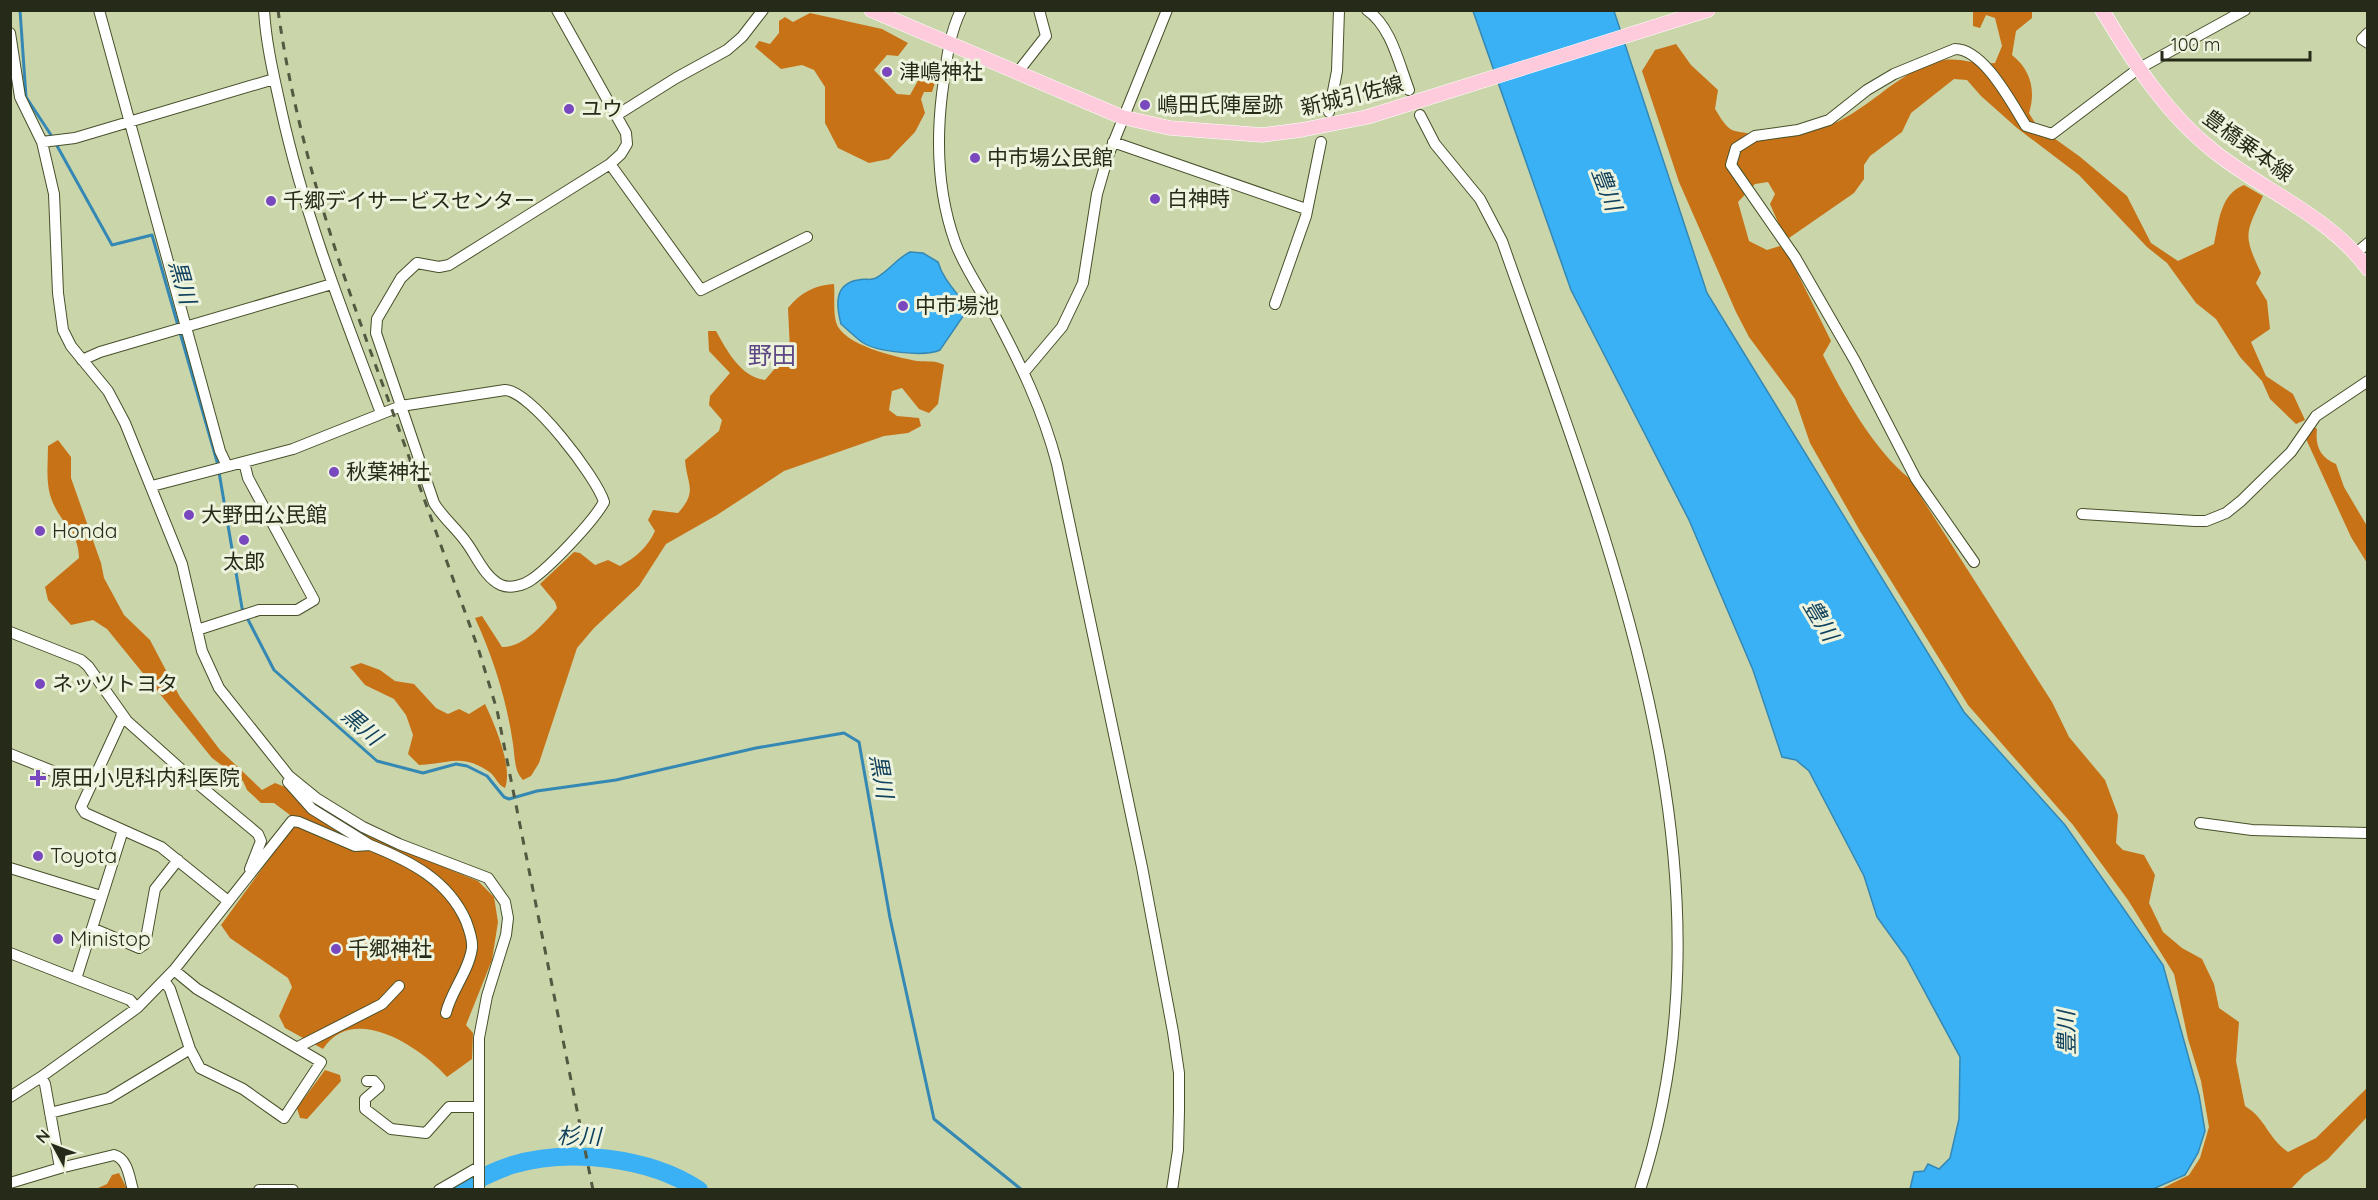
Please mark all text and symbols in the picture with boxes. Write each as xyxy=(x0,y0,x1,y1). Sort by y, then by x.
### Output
scale bar xyxy=(2162,24,2310,62)
text: 100 m xyxy=(2171,33,2220,56)
place label: 津嶋神社 xyxy=(899,58,983,84)
marker: 津嶋神社 xyxy=(880,65,894,79)
street label: 新城引佐線 xyxy=(1298,70,1406,120)
place label: 嶋田氏陣屋跡 xyxy=(1157,91,1283,117)
place label: ユウ xyxy=(581,95,623,121)
marker: 嶋田氏陣屋跡 xyxy=(1138,98,1152,112)
marker: ユウ xyxy=(562,102,576,116)
street label: 豊橋乗本線 xyxy=(2198,104,2299,187)
place label: 中市場公民館 xyxy=(987,144,1113,170)
marker: 中市場公民館 xyxy=(968,151,982,165)
water label: 豊川 xyxy=(1586,163,1629,216)
place label: 白神時 xyxy=(1167,185,1230,211)
place label: 千郷デイサービスセンター xyxy=(283,187,535,213)
marker: 白神時 xyxy=(1148,192,1162,206)
marker: 千郷デイサービスセンター xyxy=(264,194,278,208)
water label: 黒川 xyxy=(163,257,203,309)
place label: 中市場池 xyxy=(915,292,999,318)
marker: 中市場池 xyxy=(896,299,910,313)
district label: 野田 xyxy=(748,340,796,370)
place label: 秋葉神社 xyxy=(346,458,430,484)
marker: 秋葉神社 xyxy=(327,465,341,479)
place label: 大野田公民館 xyxy=(201,501,327,527)
marker: 大野田公民館 xyxy=(182,508,196,522)
place label: Honda xyxy=(52,517,117,543)
marker: Honda xyxy=(33,524,47,538)
marker: 太郎 xyxy=(237,533,251,547)
place label: 太郎 xyxy=(223,548,265,574)
water label: 豊川 xyxy=(1798,594,1845,648)
place label: ネッツトヨタ xyxy=(52,670,178,696)
marker: ネッツトヨタ xyxy=(33,677,47,691)
water label: 黒川 xyxy=(336,701,389,752)
water label: 黒川 xyxy=(864,752,900,802)
place label: 原田小児科内科医院 xyxy=(51,764,240,790)
marker: 原田小児科内科医院 xyxy=(29,769,47,787)
place label: Toyota xyxy=(50,842,117,868)
marker: Toyota xyxy=(31,849,45,863)
place label: Ministop xyxy=(70,925,151,951)
marker: Ministop xyxy=(51,932,65,946)
place label: 千郷神社 xyxy=(348,935,432,961)
marker: 千郷神社 xyxy=(329,942,343,956)
water label: 豊川 xyxy=(2052,1009,2080,1055)
north arrow xyxy=(24,1116,84,1176)
water label: 杉川 xyxy=(557,1122,603,1150)
text: N xyxy=(31,1125,54,1147)

